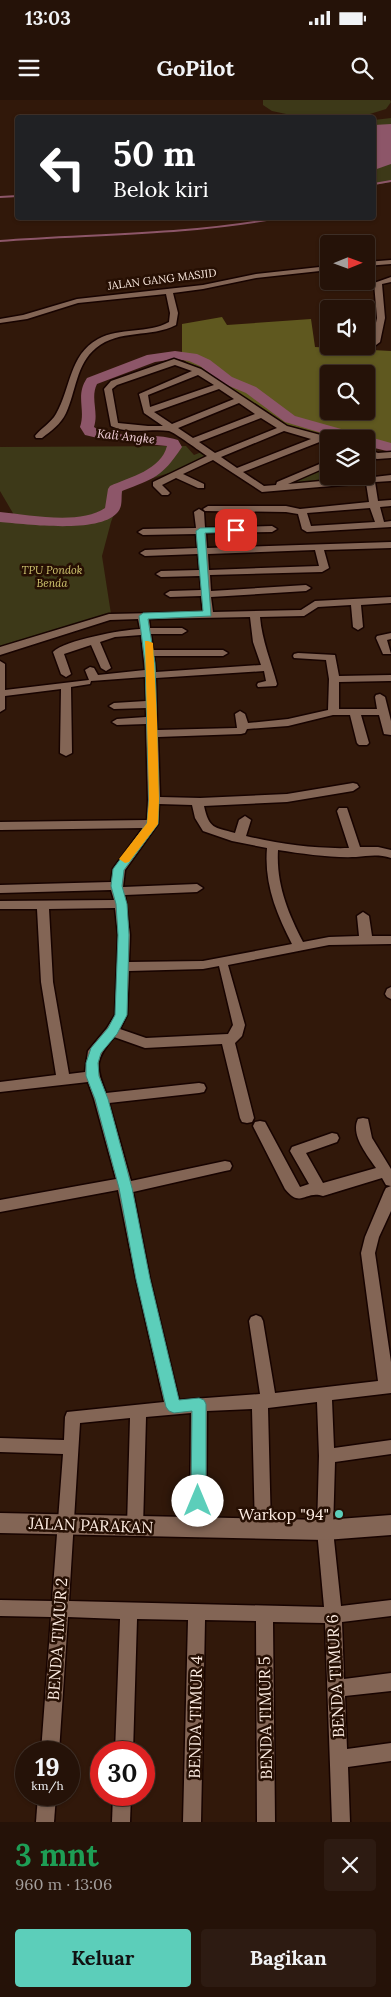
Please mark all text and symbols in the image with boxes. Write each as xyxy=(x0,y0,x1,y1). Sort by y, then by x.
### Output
text: 13:03 xyxy=(25,6,71,30)
icon: menu xyxy=(15,54,43,82)
text: GoPilot xyxy=(156,54,235,82)
icon: search xyxy=(348,54,376,82)
text: 50 m xyxy=(113,131,196,176)
icon: left xyxy=(30,135,95,200)
text: Belok kiri xyxy=(113,175,209,203)
north arrow xyxy=(320,235,375,290)
map controls xyxy=(320,235,375,485)
street label: JALAN GANG MASJID xyxy=(106,265,217,293)
button: sound xyxy=(320,300,375,355)
button: search xyxy=(320,365,375,420)
water label: Kali Angke xyxy=(96,426,156,447)
button: layers xyxy=(320,430,375,485)
pin xyxy=(215,509,257,551)
icon: arrive xyxy=(222,516,250,544)
park label: TPU Pondok Benda xyxy=(21,563,83,590)
position arrow xyxy=(171,1474,223,1526)
place label: Warkop "94" xyxy=(238,1504,329,1524)
marker: Warkop "94" xyxy=(333,1508,345,1520)
street label: JALAN PARAKAN xyxy=(27,1513,154,1537)
street label: BENDA TIMUR 2 xyxy=(43,1577,71,1701)
street label: BENDA TIMUR 6 xyxy=(322,1614,348,1738)
street label: BENDA TIMUR 4 xyxy=(184,1655,206,1779)
street label: BENDA TIMUR 5 xyxy=(254,1656,276,1780)
speed limit sign: 30 xyxy=(90,1741,155,1806)
text: 19 xyxy=(35,1751,60,1783)
text: km/h xyxy=(31,1778,64,1793)
text: 3 mnt xyxy=(15,1836,99,1874)
button: close xyxy=(324,1839,376,1891)
text: 960 m · 13:06 xyxy=(15,1874,112,1894)
button: Keluar xyxy=(15,1929,191,1987)
button: Bagikan xyxy=(201,1929,376,1987)

